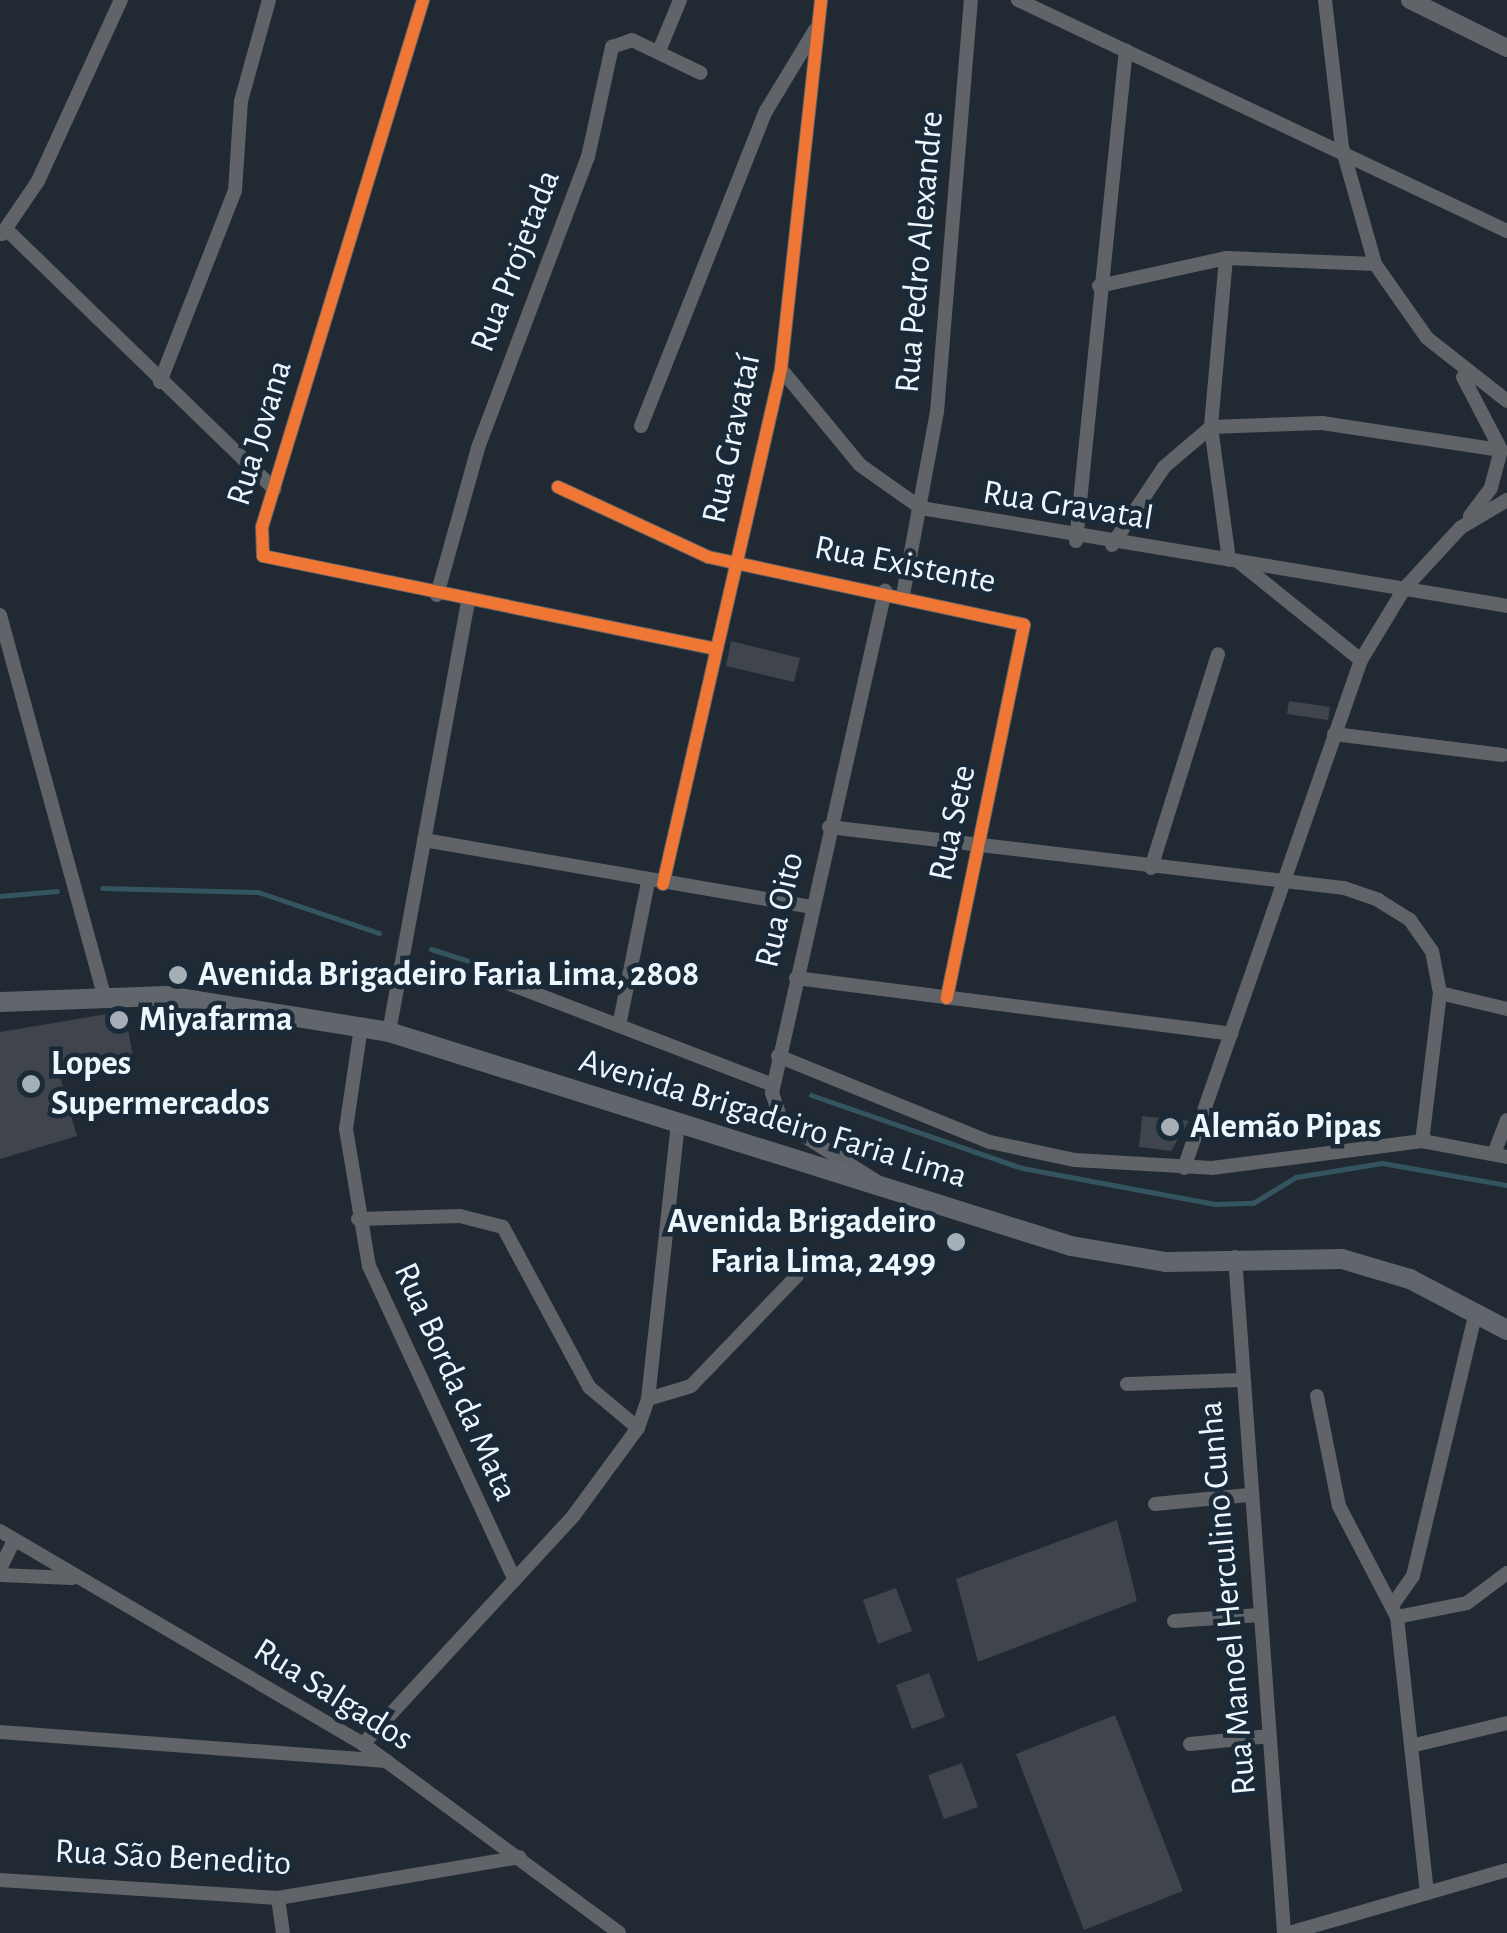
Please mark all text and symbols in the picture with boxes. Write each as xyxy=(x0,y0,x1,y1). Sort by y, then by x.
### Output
street label: Rua Pedro Alexandre xyxy=(887,109,953,395)
street label: Rua Projetada xyxy=(462,164,570,358)
street label: Rua Gravataí xyxy=(694,351,770,527)
street label: Rua Jovana xyxy=(218,355,302,511)
street label: Rua Gravatal xyxy=(980,472,1156,540)
street label: Rua Existente xyxy=(811,527,999,603)
street label: Rua Sete xyxy=(920,761,986,885)
street label: Rua Oito xyxy=(746,848,814,972)
place label: Avenida Brigadeiro Faria Lima, 2808 xyxy=(198,954,699,996)
marker: Avenida Brigadeiro Faria Lima, 2808 xyxy=(167,964,189,986)
place label: Miyafarma xyxy=(139,999,293,1041)
marker: Miyafarma xyxy=(108,1009,130,1031)
street label: Avenida Brigadeiro Faria Lima xyxy=(574,1040,972,1198)
place label: Lopes Supermercados xyxy=(51,1043,270,1125)
marker: Lopes Supermercados xyxy=(20,1073,42,1095)
place label: Alemão Pipas xyxy=(1190,1106,1381,1148)
marker: Alemão Pipas xyxy=(1159,1116,1181,1138)
place label: Avenida Brigadeiro Faria Lima, 2499 xyxy=(667,1201,936,1283)
marker: Avenida Brigadeiro Faria Lima, 2499 xyxy=(945,1231,967,1253)
street label: Rua Borda da Mata xyxy=(384,1257,526,1507)
street label: Rua Manoel Herculino Cunha xyxy=(1190,1399,1266,1797)
street label: Rua Salgados xyxy=(245,1629,421,1761)
street label: Rua São Benedito xyxy=(54,1831,292,1885)

